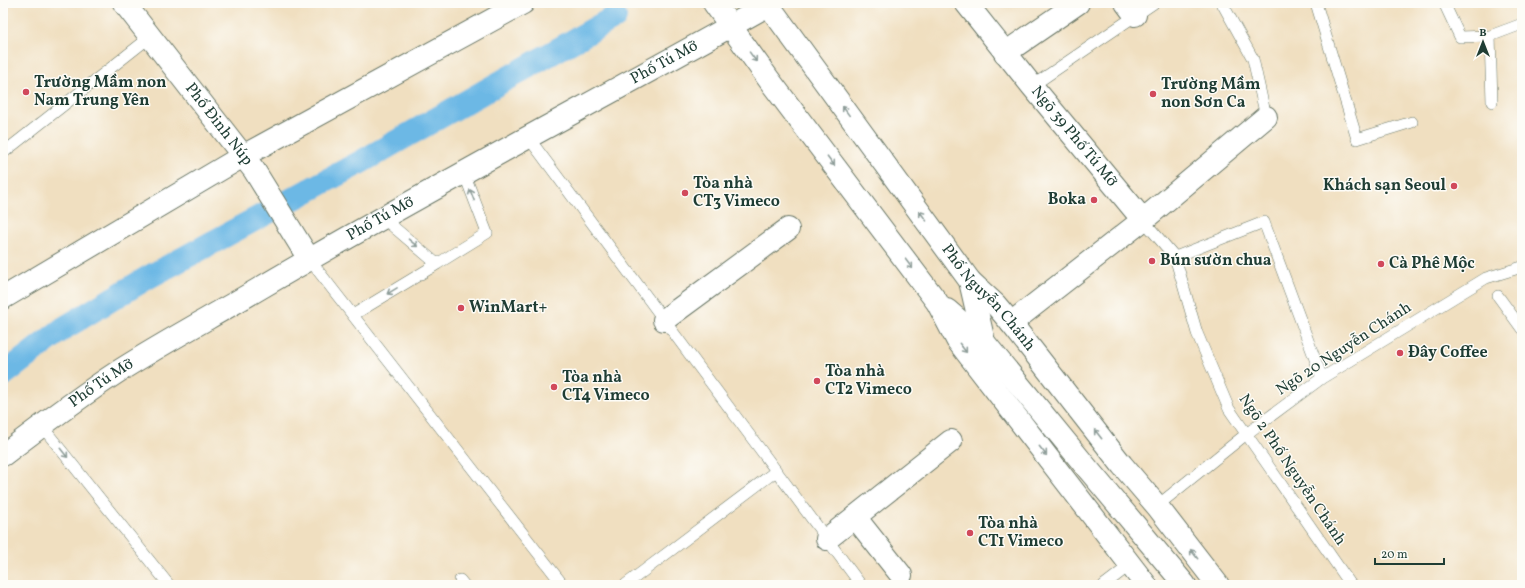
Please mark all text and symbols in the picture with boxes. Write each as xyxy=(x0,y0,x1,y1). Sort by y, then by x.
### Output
north arrow xyxy=(1463,22,1503,62)
text: B xyxy=(1479,26,1487,41)
street label: Phố Tú Mỡ xyxy=(627,35,703,90)
one-way arrow xyxy=(749,51,757,62)
place label: Trường Mầm non Nam Trung Yên xyxy=(34,72,167,112)
place label: Trường Mầm non Sơn Ca xyxy=(1161,74,1261,114)
street label: Phố Đinh Núp xyxy=(179,79,258,171)
street label: Ngõ 39 Phố Tú Mỡ xyxy=(1026,81,1123,192)
marker: Trường Mầm non Nam Trung Yên xyxy=(21,87,31,97)
marker: Trường Mầm non Sơn Ca xyxy=(1148,89,1158,99)
one-way arrow xyxy=(842,106,850,117)
one-way arrow xyxy=(827,155,835,166)
place label: Tòa nhà CT3 Vimeco xyxy=(693,173,780,213)
place label: Khách sạn Seoul xyxy=(1323,175,1447,197)
marker: Khách sạn Seoul xyxy=(1449,181,1459,191)
marker: Tòa nhà CT3 Vimeco xyxy=(680,188,690,198)
place label: Boka xyxy=(1048,189,1086,211)
one-way arrow xyxy=(468,190,476,202)
street label: Phố Tú Mỡ xyxy=(343,191,419,247)
marker: Boka xyxy=(1089,195,1099,205)
one-way arrow xyxy=(918,211,927,222)
one-way arrow xyxy=(407,238,418,247)
street label: Phố Nguyễn Chánh xyxy=(936,240,1040,356)
place label: Bún sườn chua xyxy=(1160,250,1272,272)
place label: Cà Phê Mộc xyxy=(1389,253,1475,275)
marker: Bún sườn chua xyxy=(1147,256,1157,266)
one-way arrow xyxy=(905,259,914,270)
marker: Cà Phê Mộc xyxy=(1376,259,1386,269)
one-way arrow xyxy=(386,288,398,296)
place label: WinMart+ xyxy=(469,297,547,319)
street label: Ngõ 20 Nguyễn Chánh xyxy=(1272,297,1416,401)
marker: WinMart+ xyxy=(456,303,466,313)
one-way arrow xyxy=(959,342,968,353)
place label: Đây Coffee xyxy=(1408,342,1488,364)
marker: Đây Coffee xyxy=(1395,348,1405,358)
street label: Phố Tú Mỡ xyxy=(64,353,138,413)
place label: Tòa nhà CT2 Vimeco xyxy=(825,361,912,401)
place label: Tòa nhà CT4 Vimeco xyxy=(562,367,650,407)
marker: Tòa nhà CT2 Vimeco xyxy=(812,376,822,386)
marker: Tòa nhà CT4 Vimeco xyxy=(549,382,559,392)
street label: Ngõ 2 Phố Nguyễn Chánh xyxy=(1233,390,1351,550)
one-way arrow xyxy=(1093,428,1102,439)
one-way arrow xyxy=(1038,445,1047,456)
one-way arrow xyxy=(59,448,68,458)
place label: Tòa nhà CT1 Vimeco xyxy=(978,513,1063,553)
marker: Tòa nhà CT1 Vimeco xyxy=(965,528,975,538)
scale bar xyxy=(1375,540,1444,566)
text: 20 m xyxy=(1381,547,1408,563)
one-way arrow xyxy=(1190,549,1199,560)

